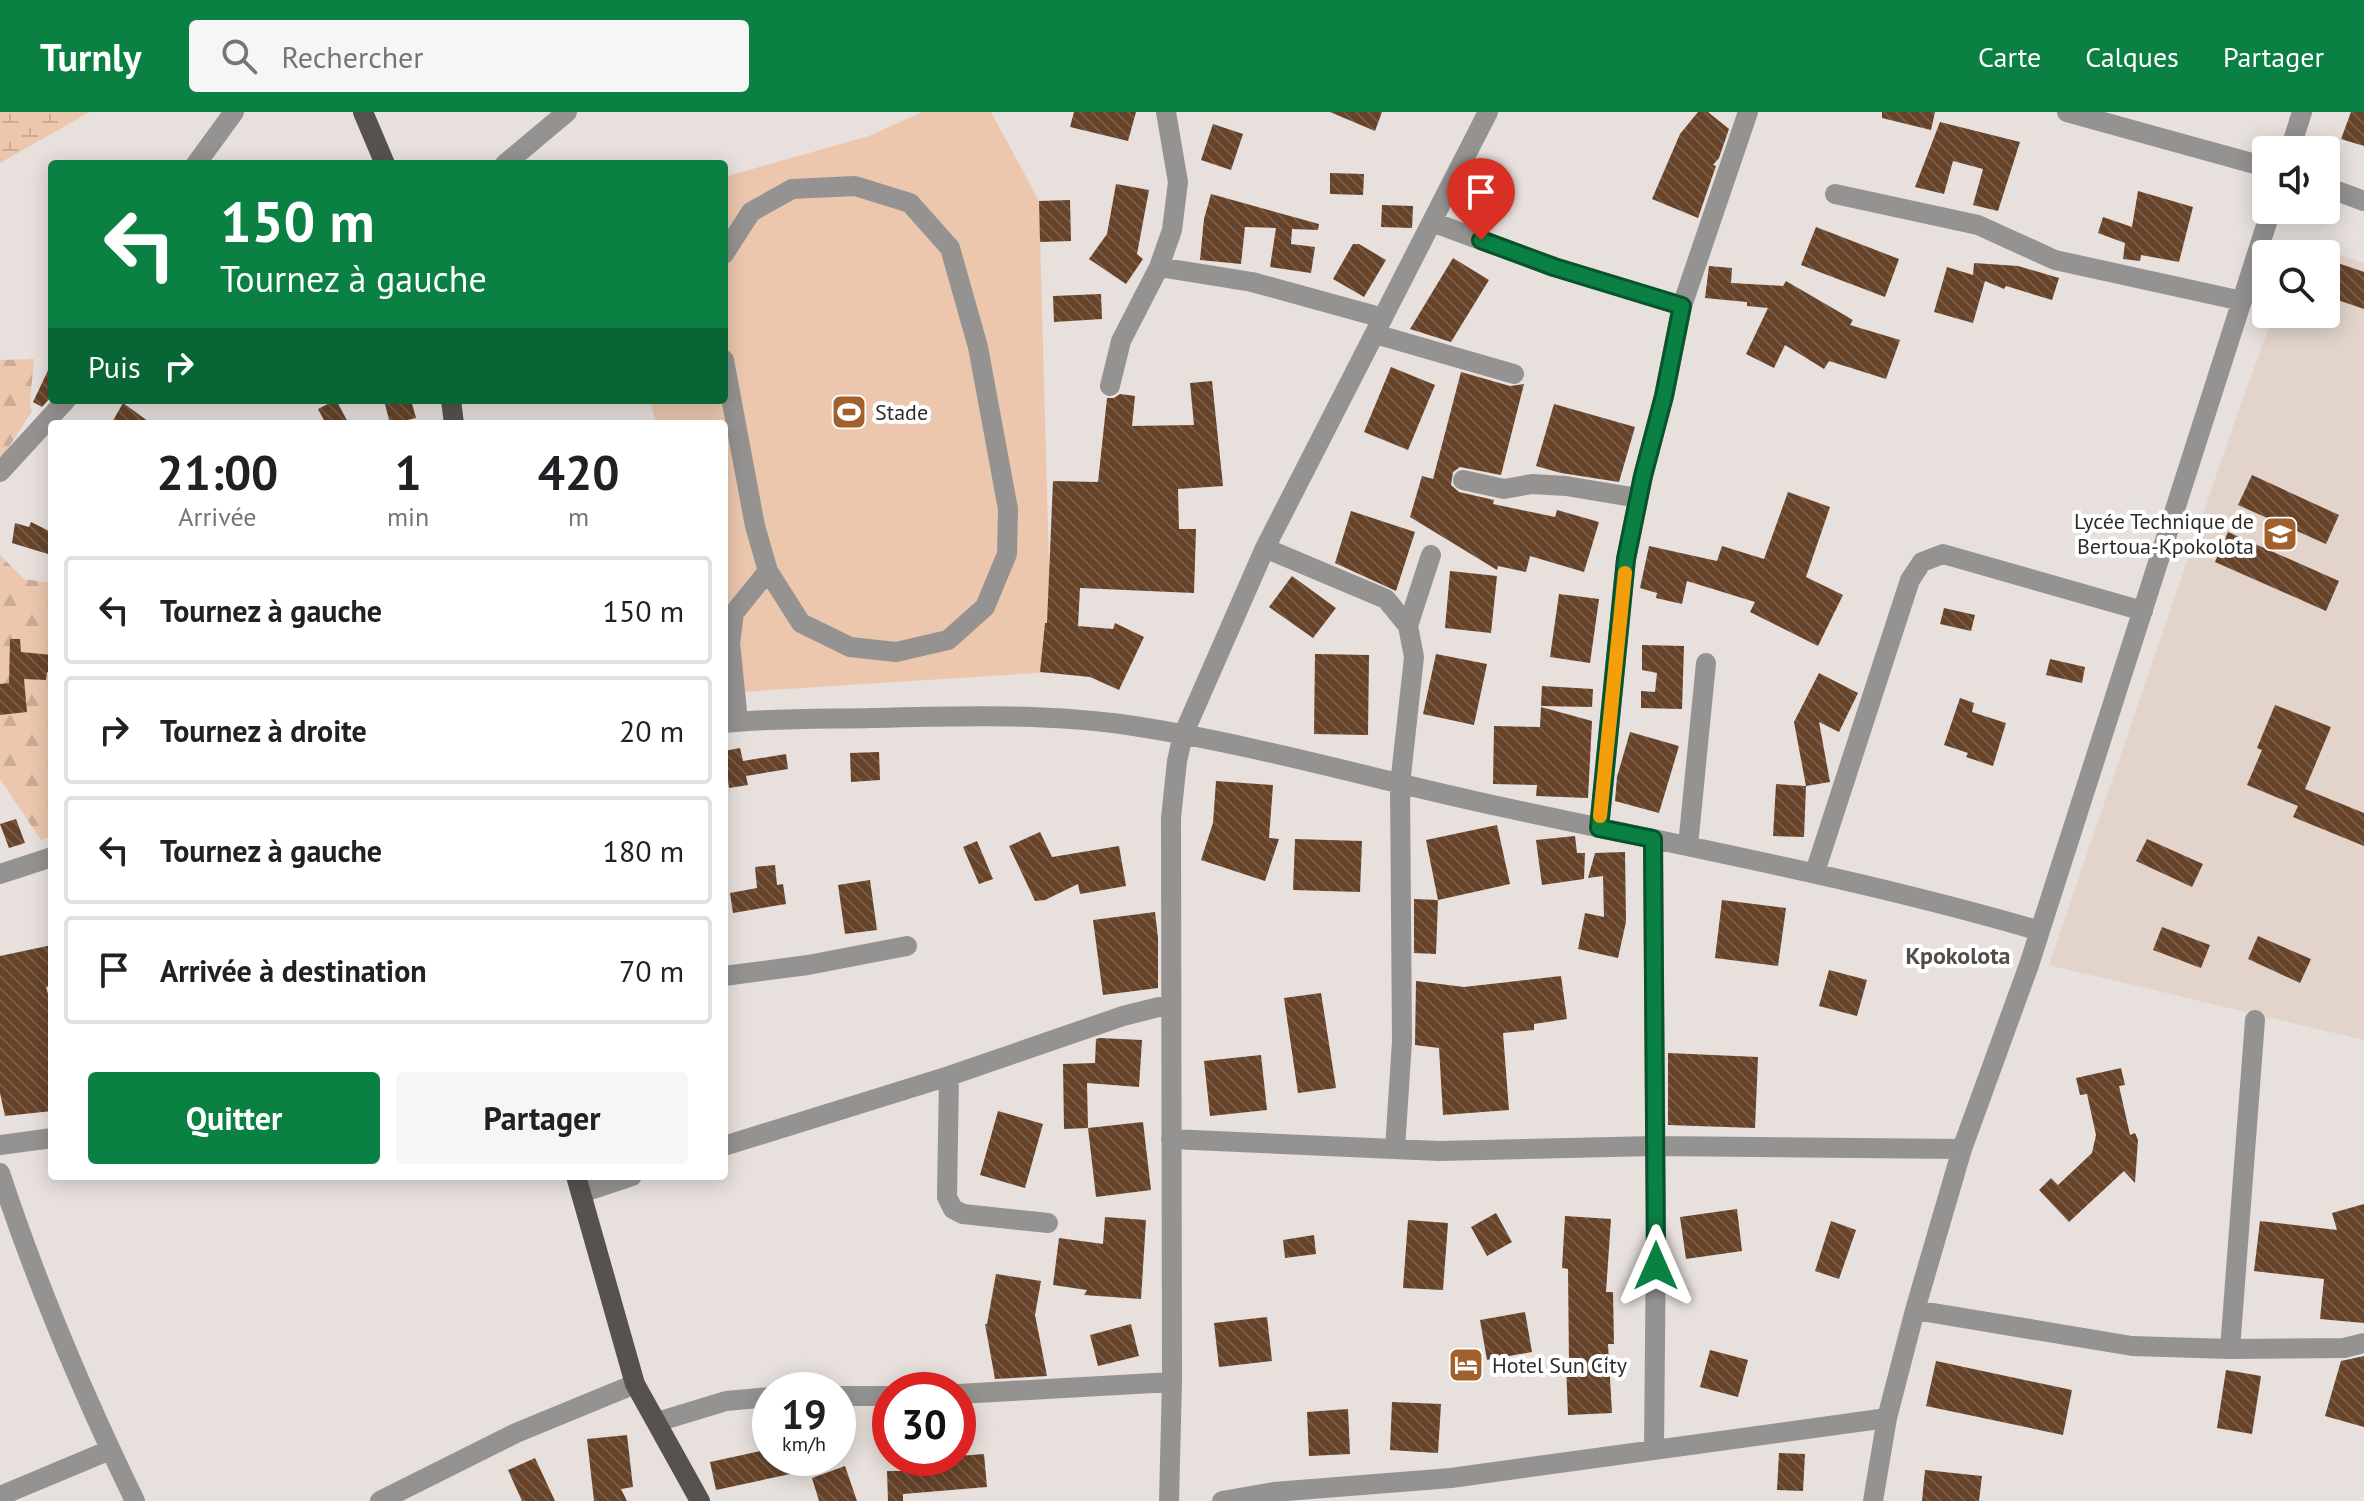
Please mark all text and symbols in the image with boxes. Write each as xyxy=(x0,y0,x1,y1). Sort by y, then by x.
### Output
search box xyxy=(189,20,749,92)
text: Turnly xyxy=(40,32,141,81)
icon: search xyxy=(217,34,261,78)
text: Rechercher xyxy=(281,37,424,76)
text: Carte xyxy=(1978,38,2041,75)
text: Calques xyxy=(2085,38,2179,75)
text: Partager xyxy=(2223,38,2324,75)
map controls xyxy=(2252,136,2340,328)
button: sound xyxy=(2252,136,2340,224)
pin xyxy=(1447,158,1515,240)
icon: arrive xyxy=(1459,170,1503,214)
text: 150 m xyxy=(220,185,375,257)
icon: left xyxy=(88,192,192,296)
button: search xyxy=(2252,240,2340,328)
text: Tournez à gauche xyxy=(220,255,487,302)
icon: right xyxy=(157,344,201,388)
text: Puis xyxy=(88,347,141,386)
sports icon: Stade xyxy=(830,393,868,431)
place label: Stade xyxy=(875,398,928,426)
text: 21:00 xyxy=(157,441,278,503)
text: 1 xyxy=(394,441,422,503)
text: 420 xyxy=(538,441,619,503)
text: Arrivée xyxy=(178,500,257,533)
text: min xyxy=(387,500,429,533)
text: m xyxy=(568,500,589,533)
place label: Lycée Technique de Bertoua-Kpokolota xyxy=(2074,507,2254,560)
school or university icon: Lycée Technique de Bertoua-Kpokolota xyxy=(2261,515,2299,553)
icon: left xyxy=(92,588,136,632)
text: Tournez à gauche xyxy=(160,591,382,630)
text: 150 m xyxy=(603,591,684,630)
icon: right xyxy=(92,708,136,752)
text: Tournez à droite xyxy=(160,711,367,750)
text: 20 m xyxy=(619,711,684,750)
icon: left xyxy=(92,828,136,872)
text: Tournez à gauche xyxy=(160,831,382,870)
text: 180 m xyxy=(603,831,684,870)
district label: Kpokolota xyxy=(1906,940,2010,971)
icon: arrive xyxy=(92,948,136,992)
text: Arrivée à destination xyxy=(160,951,427,990)
text: 70 m xyxy=(619,951,684,990)
button: Quitter xyxy=(88,1072,380,1164)
button: Partager xyxy=(396,1072,688,1164)
position arrow xyxy=(1614,1224,1698,1308)
hotel icon: Hotel Sun City xyxy=(1447,1346,1485,1384)
place label: Hotel Sun City xyxy=(1492,1351,1628,1379)
speed limit sign: 30 xyxy=(872,1372,976,1476)
text: 19 xyxy=(781,1388,827,1440)
text: km/h xyxy=(782,1431,826,1457)

